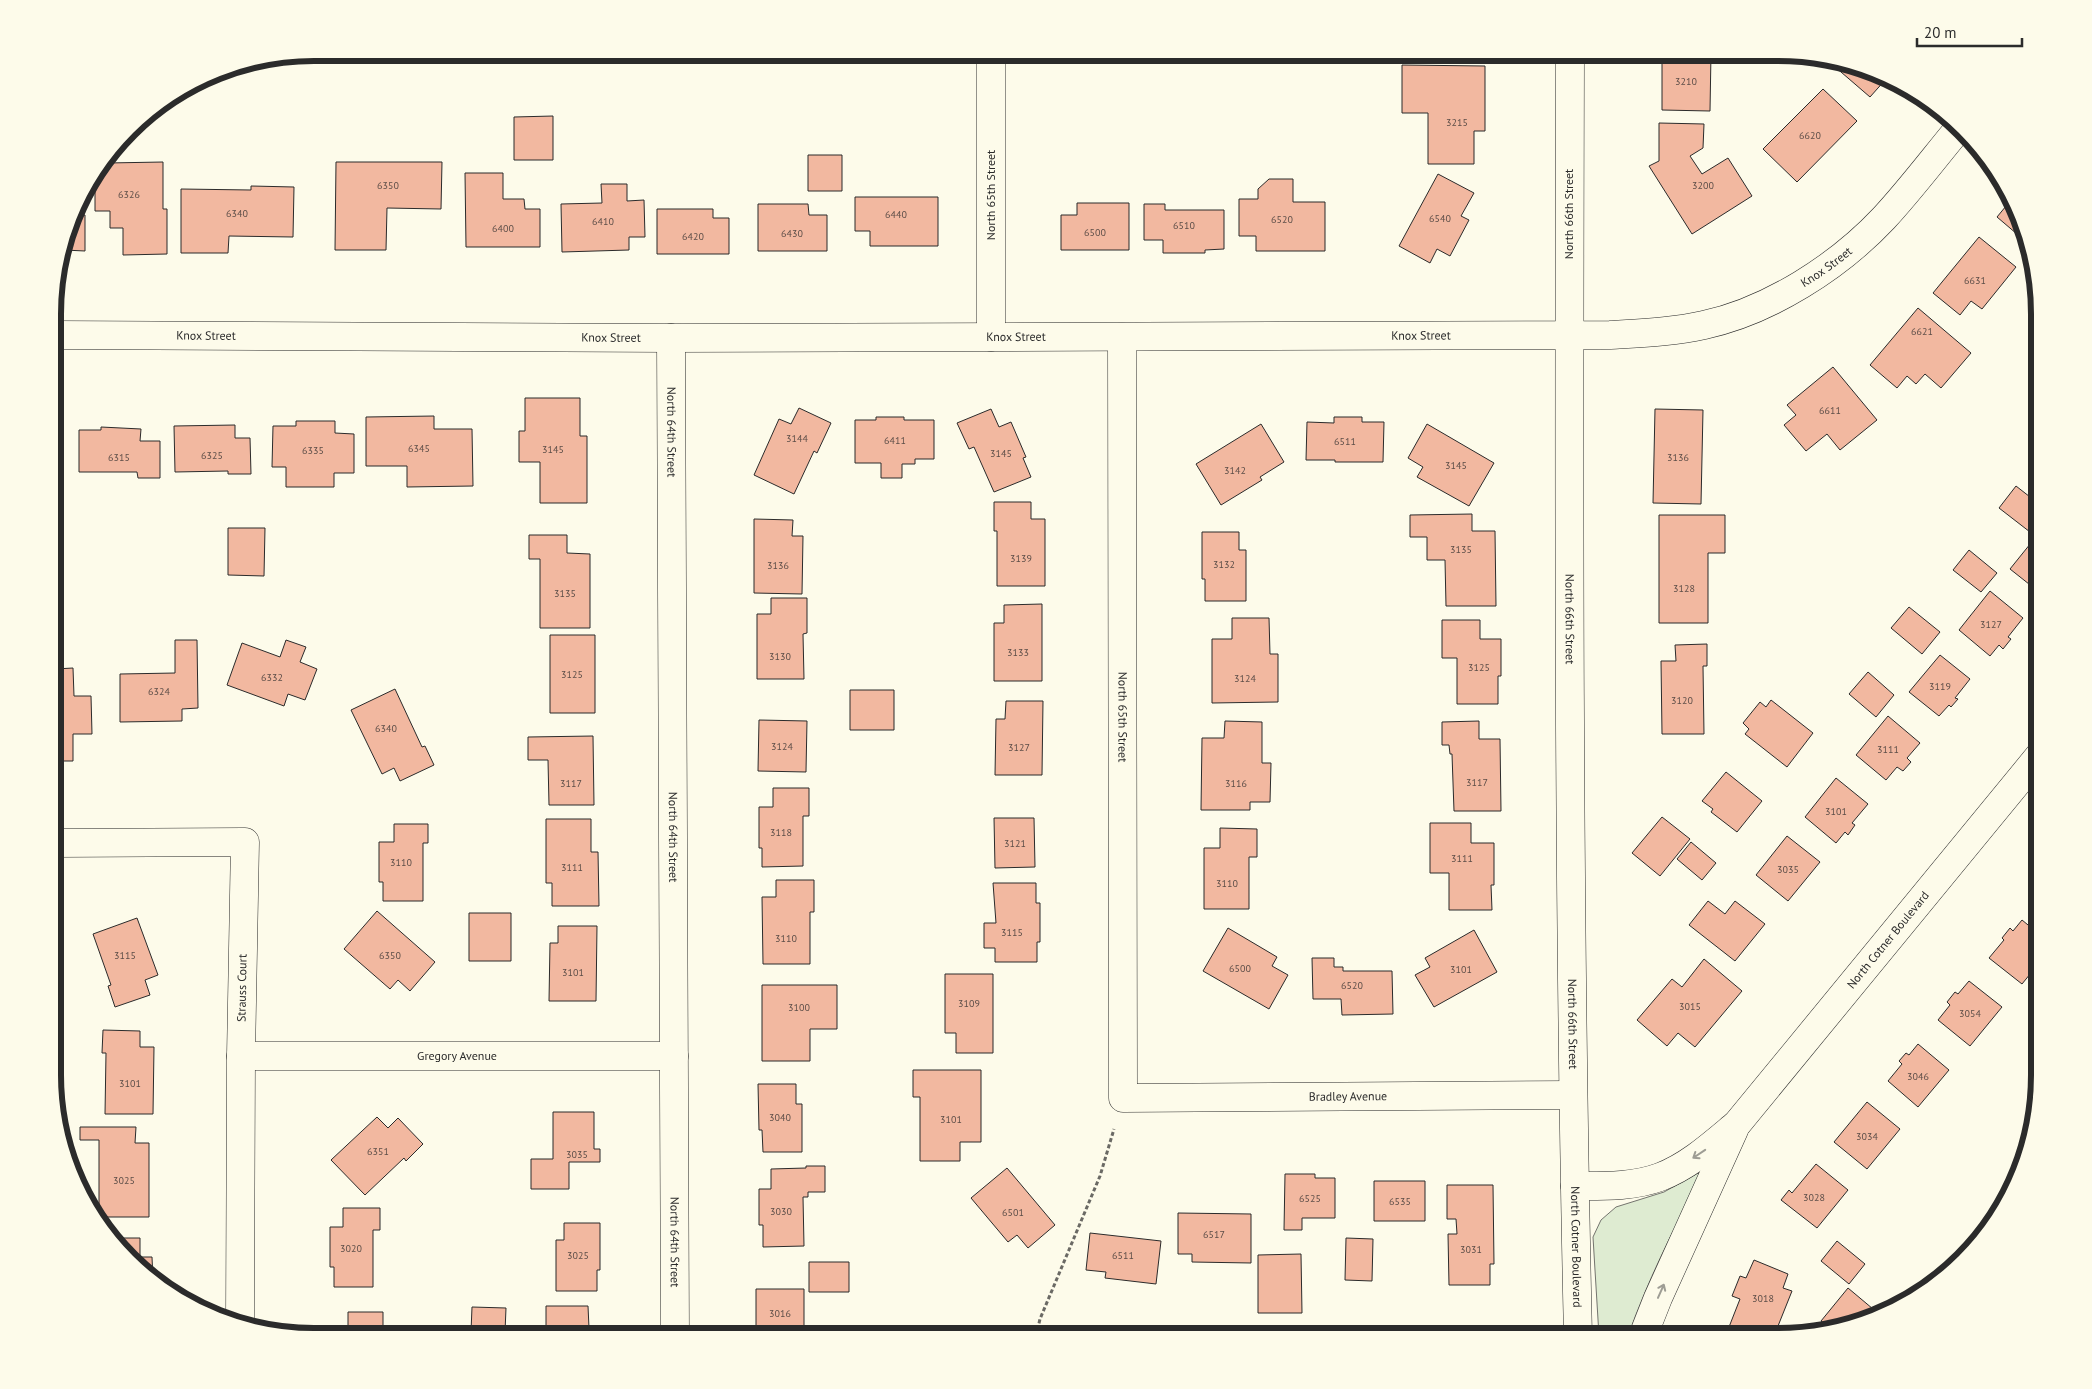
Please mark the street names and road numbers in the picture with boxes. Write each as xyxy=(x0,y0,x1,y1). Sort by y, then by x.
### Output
street label: North 65th Street xyxy=(983,150,998,240)
street label: North 66th Street xyxy=(1561,169,1576,259)
street label: Knox Street xyxy=(1798,243,1855,290)
street label: Knox Street xyxy=(176,328,236,343)
street label: Knox Street xyxy=(1391,328,1451,343)
street label: Knox Street xyxy=(986,329,1046,344)
street label: Knox Street xyxy=(581,330,641,345)
street label: North 64th Street xyxy=(664,387,680,477)
street label: North 66th Street xyxy=(1563,574,1578,664)
street label: North 65th Street xyxy=(1115,672,1131,762)
street label: North 64th Street xyxy=(666,792,681,882)
street label: North Cotner Boulevard xyxy=(1843,888,1932,991)
street label: Strauss Court xyxy=(233,954,250,1022)
street label: North 66th Street xyxy=(1565,979,1581,1069)
street label: Gregory Avenue xyxy=(417,1048,497,1063)
street label: Bradley Avenue xyxy=(1309,1088,1387,1104)
street label: North Cotner Boulevard xyxy=(1568,1186,1585,1308)
street label: North 64th Street xyxy=(667,1197,683,1287)

